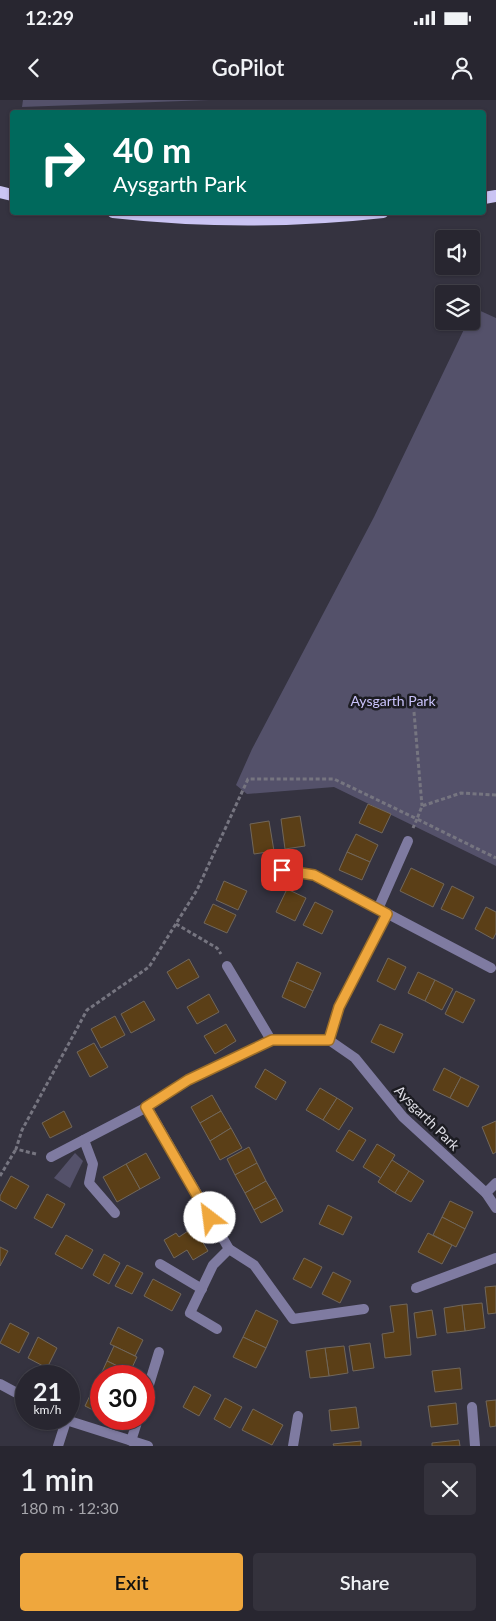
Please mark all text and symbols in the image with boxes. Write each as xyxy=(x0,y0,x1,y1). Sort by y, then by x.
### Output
text: 12:29 xyxy=(25,6,74,29)
icon: back xyxy=(20,54,48,82)
text: GoPilot xyxy=(212,54,284,81)
icon: person xyxy=(448,54,476,82)
text: 40 m xyxy=(113,128,191,170)
icon: right xyxy=(30,130,95,195)
text: Aysgarth Park xyxy=(113,170,247,197)
map controls xyxy=(435,230,480,330)
button: sound xyxy=(435,230,480,275)
button: layers xyxy=(435,285,480,330)
park label: Aysgarth Park xyxy=(350,692,436,709)
pin xyxy=(261,849,303,891)
icon: arrive xyxy=(268,856,296,884)
street label: Aysgarth Park xyxy=(391,1082,464,1154)
position arrow xyxy=(183,1191,235,1243)
speed limit sign: 30 xyxy=(90,1365,155,1430)
text: 21 xyxy=(33,1376,62,1406)
text: km/h xyxy=(33,1402,62,1417)
text: 1 min xyxy=(20,1461,94,1497)
button: close xyxy=(424,1463,476,1515)
text: 180 m · 12:30 xyxy=(20,1498,119,1517)
button: Exit xyxy=(20,1553,243,1611)
button: Share xyxy=(253,1553,476,1611)

